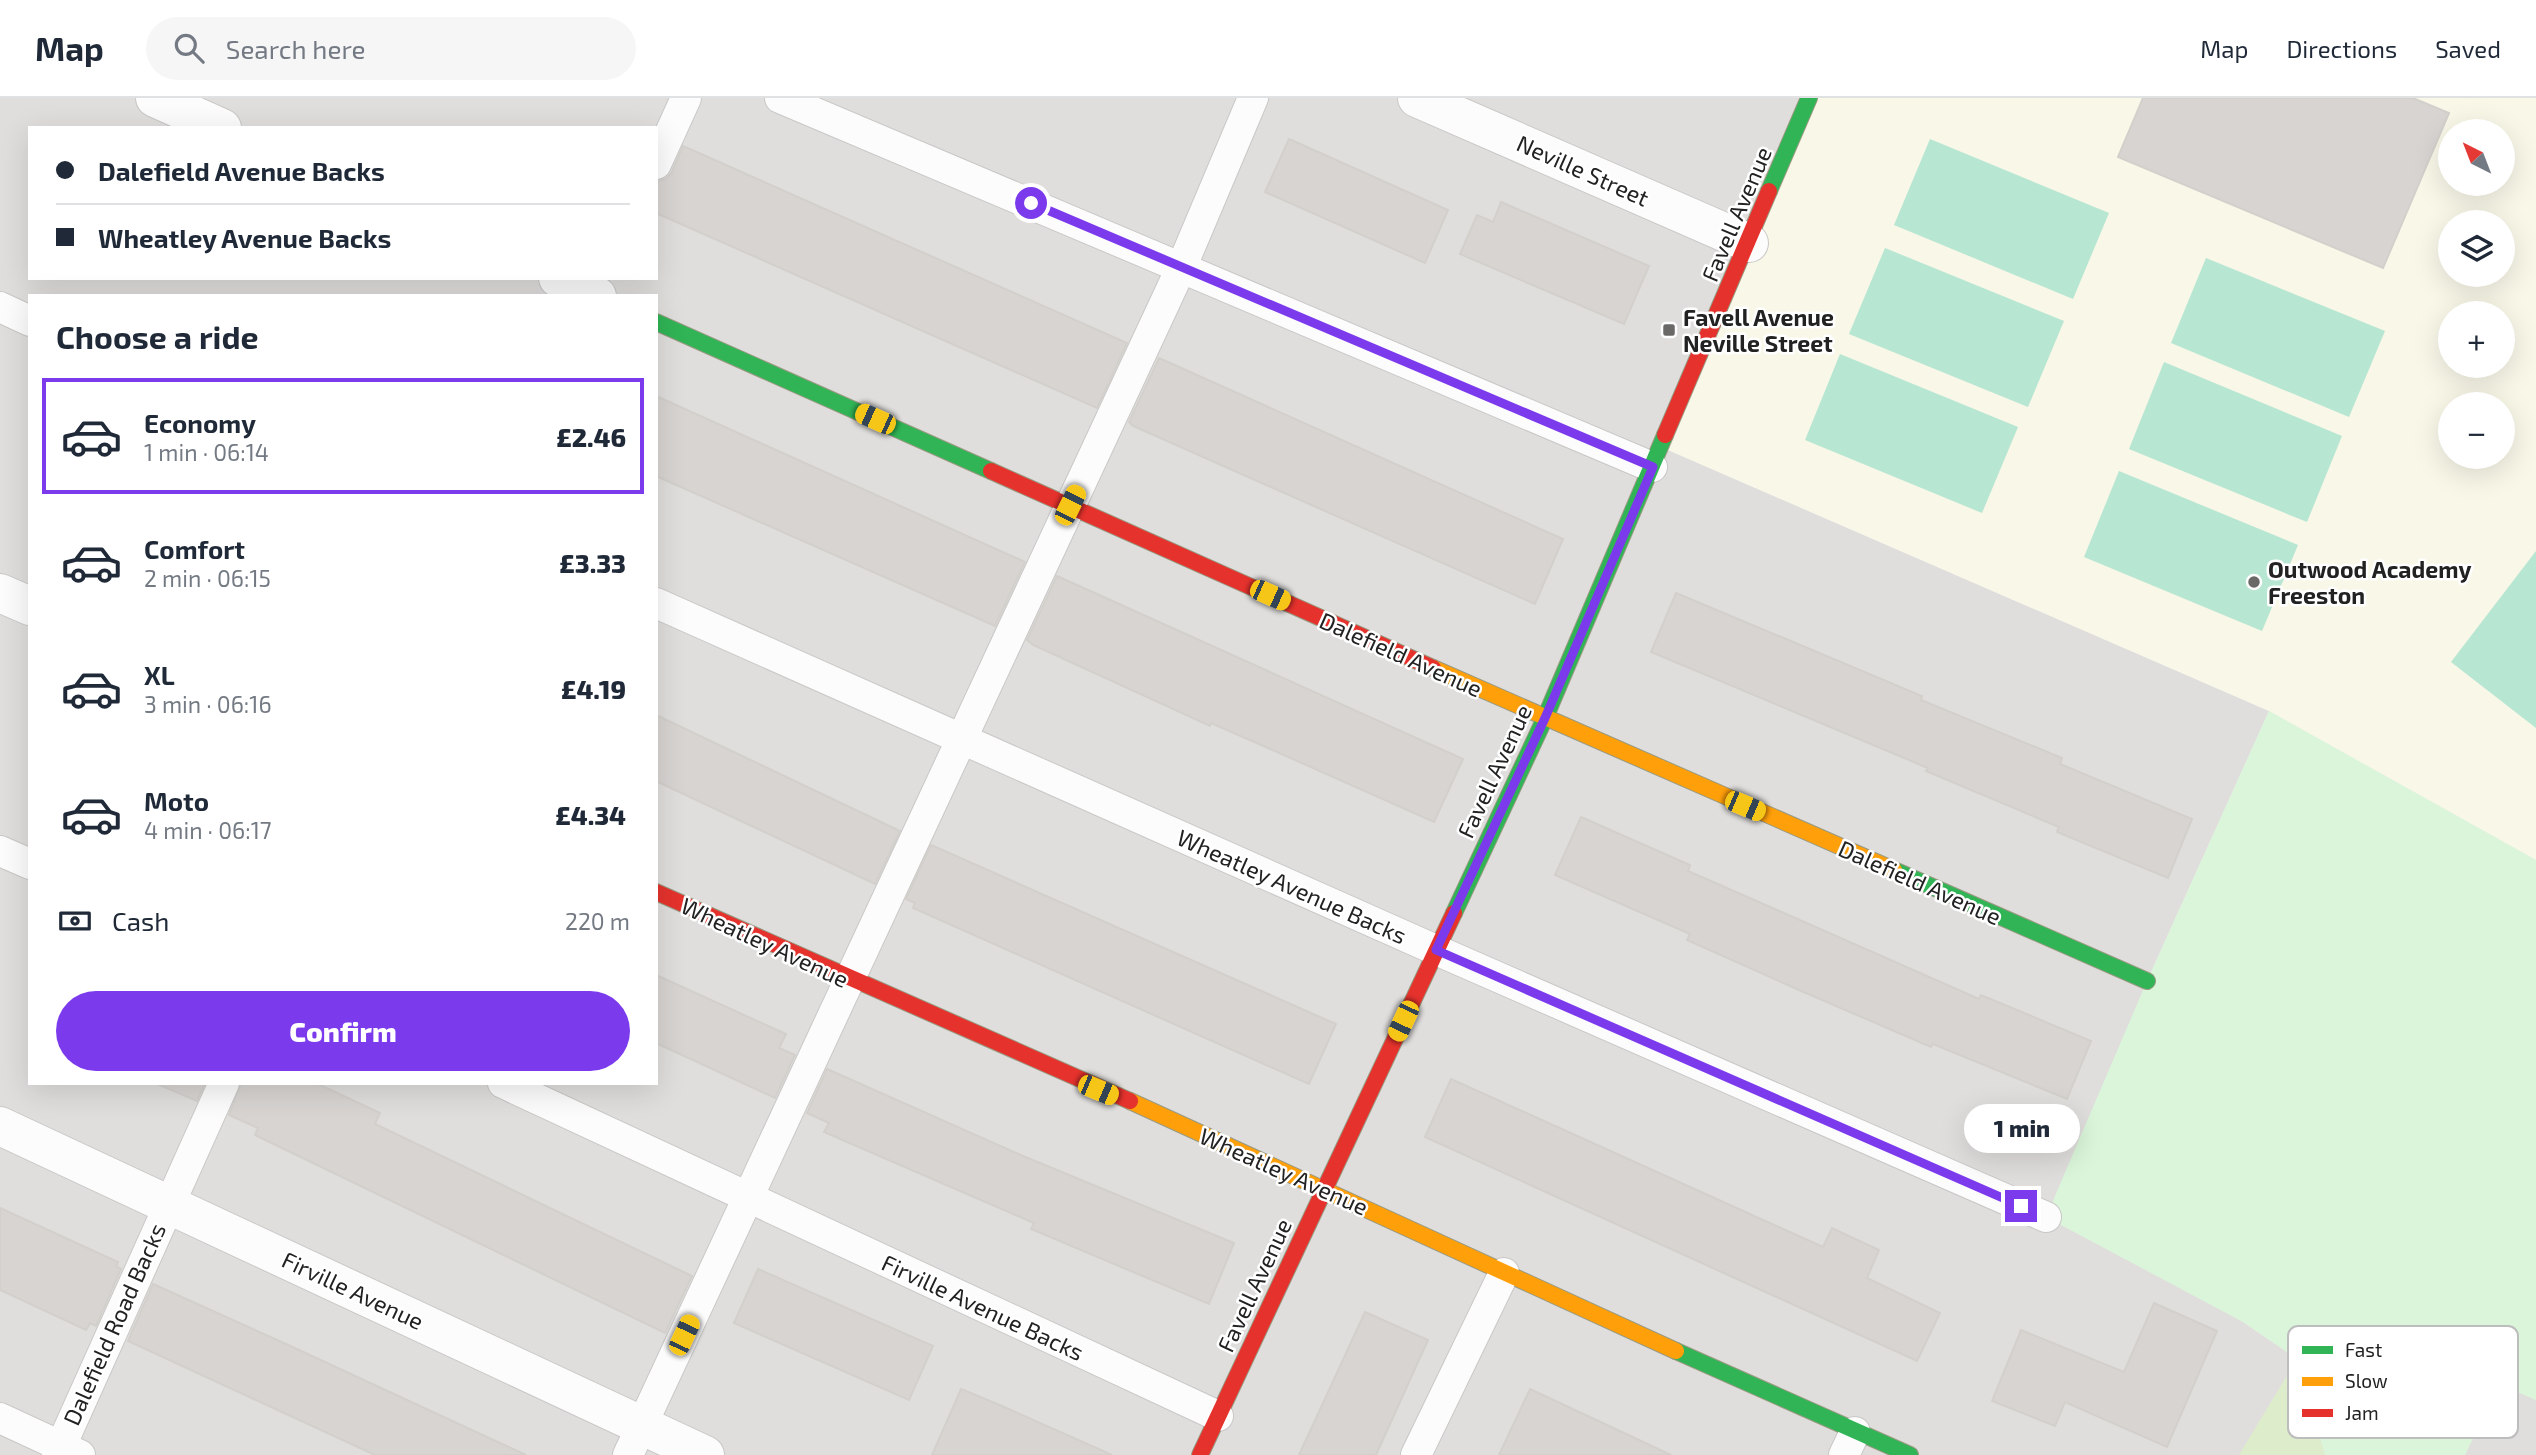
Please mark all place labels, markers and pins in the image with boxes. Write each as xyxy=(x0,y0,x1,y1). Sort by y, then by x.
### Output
place label: Favell Avenue Neville Street xyxy=(1683,303,1834,357)
marker: Favell Avenue Neville Street xyxy=(1661,322,1677,338)
place label: Outwood Academy Freeston xyxy=(2268,555,2471,609)
marker: Outwood Academy Freeston xyxy=(2246,574,2262,590)

